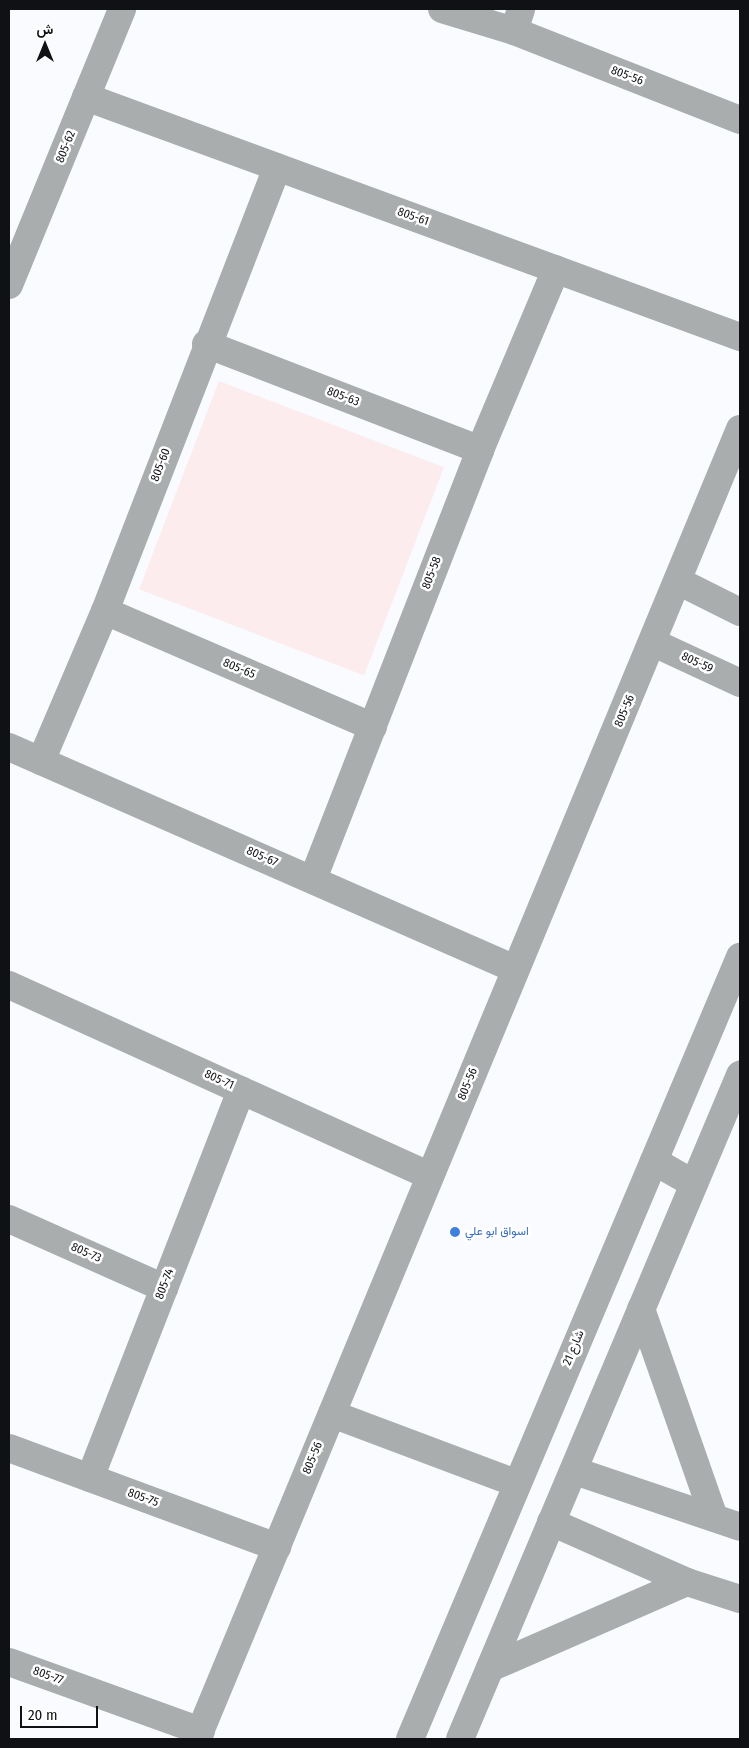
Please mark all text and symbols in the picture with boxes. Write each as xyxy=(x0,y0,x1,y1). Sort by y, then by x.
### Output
north arrow xyxy=(20,20,70,70)
text: ش xyxy=(37,21,53,38)
street label: 805-56 xyxy=(609,63,645,89)
street label: 805-62 xyxy=(53,129,79,165)
street label: 805-61 xyxy=(395,205,431,229)
street label: 805-63 xyxy=(325,384,361,410)
street label: 805-60 xyxy=(148,446,174,484)
street label: 805-58 xyxy=(419,555,445,591)
street label: 805-59 xyxy=(679,649,715,677)
street label: 805-65 xyxy=(221,656,257,682)
street label: 805-56 xyxy=(612,693,638,729)
street label: 805-67 xyxy=(244,844,280,870)
street label: 805-56 xyxy=(455,1066,481,1102)
street label: 805-71 xyxy=(202,1067,236,1093)
place label: اسواق ابو علي xyxy=(465,1225,529,1239)
marker: اسواق ابو علي xyxy=(449,1226,461,1238)
street label: 805-73 xyxy=(69,1240,103,1266)
street label: 805-74 xyxy=(153,1267,177,1301)
street label: شارع 21 xyxy=(560,1328,588,1368)
street label: 805-56 xyxy=(300,1440,326,1476)
street label: 805-75 xyxy=(126,1486,160,1510)
street label: 805-77 xyxy=(31,1664,65,1688)
scale bar xyxy=(22,1696,100,1728)
text: 20 m xyxy=(28,1706,58,1724)

